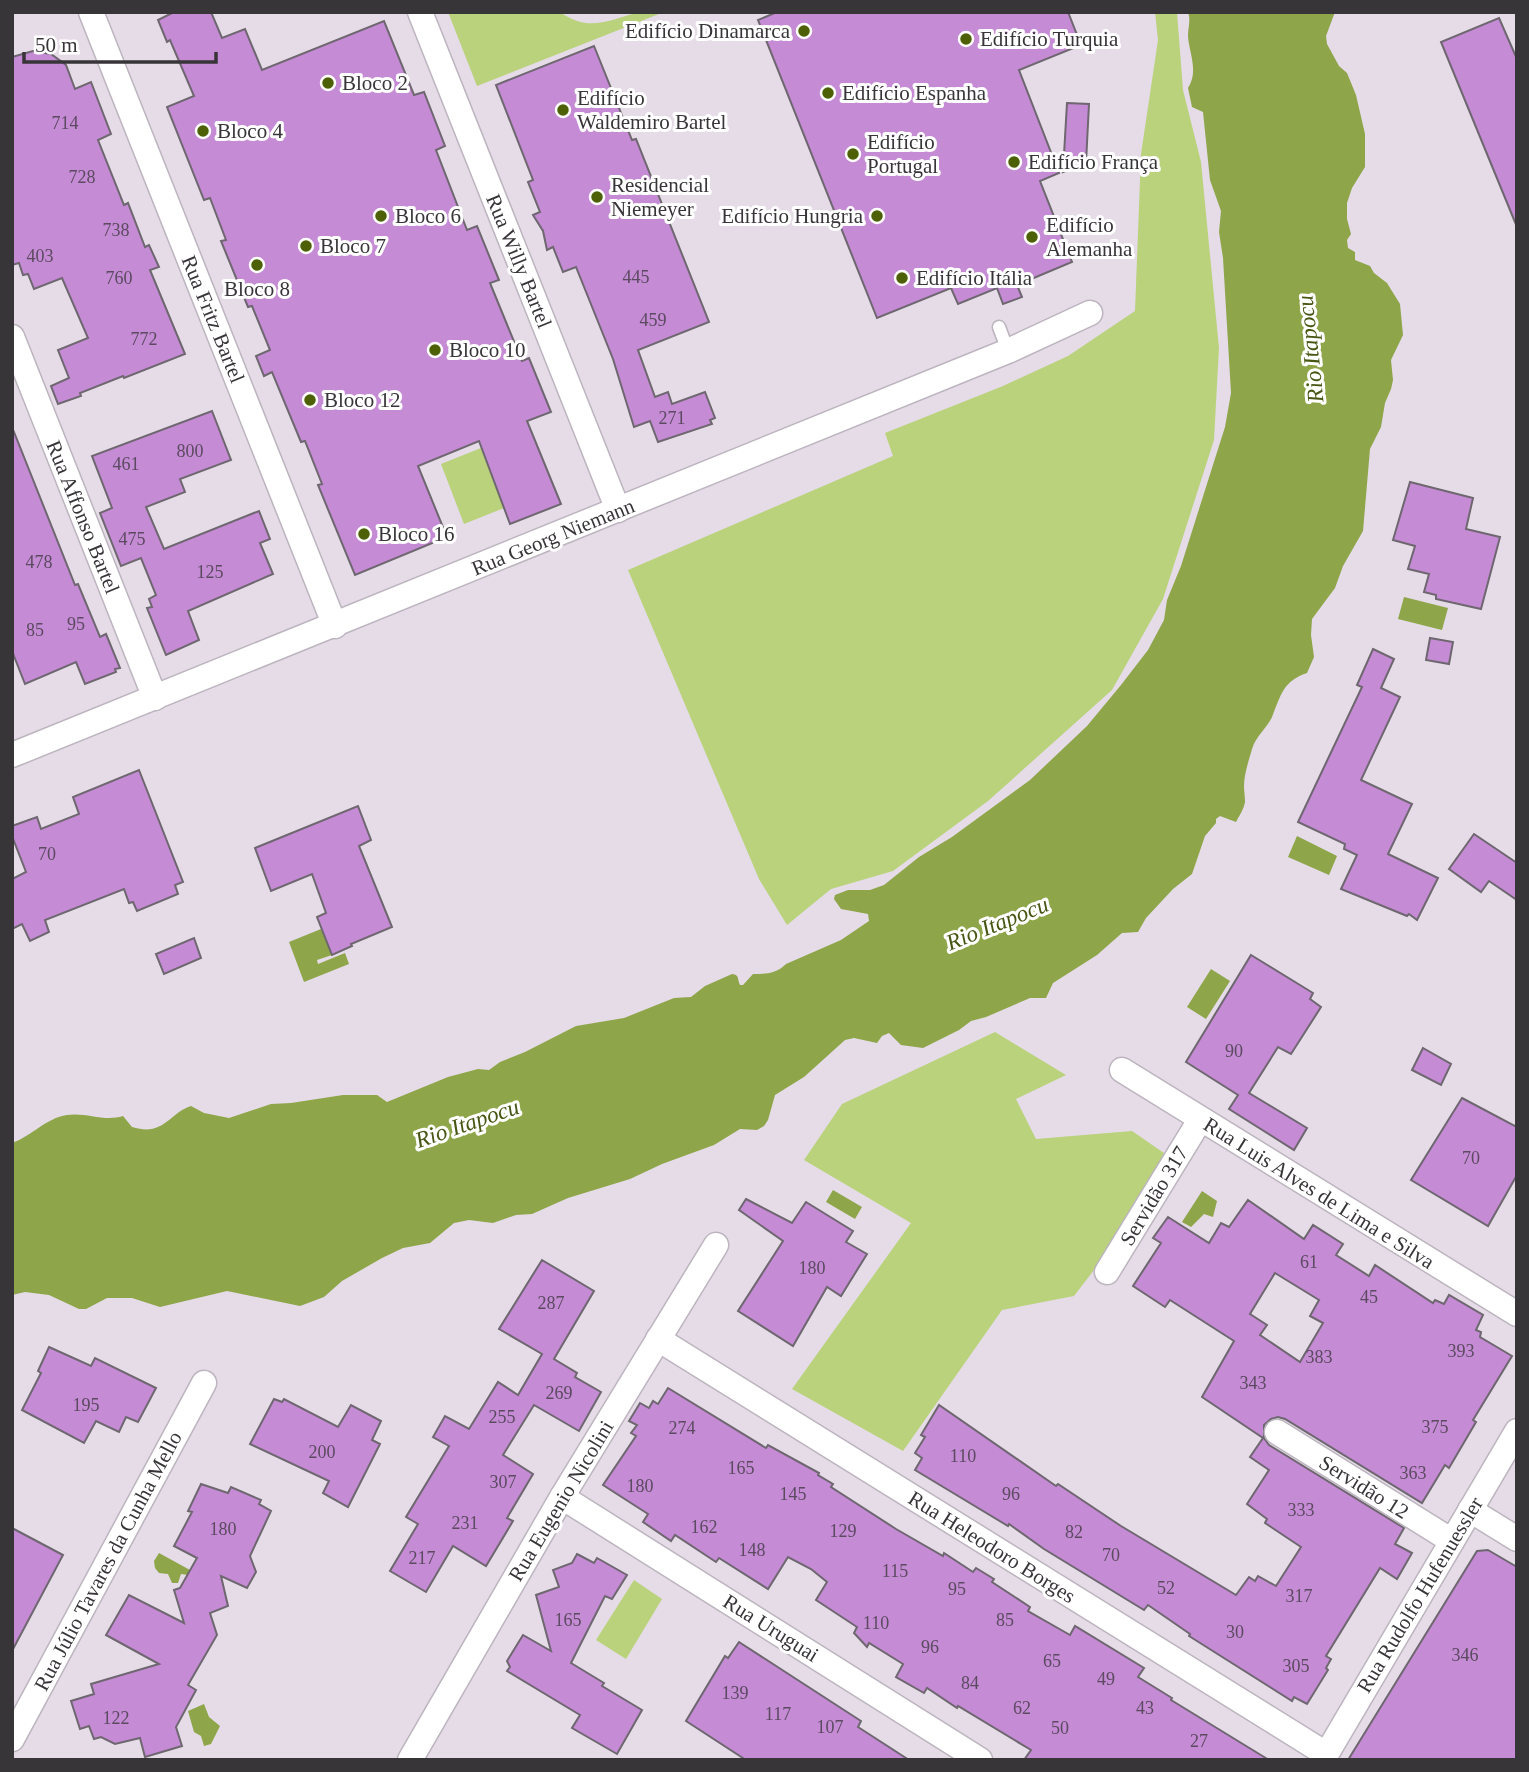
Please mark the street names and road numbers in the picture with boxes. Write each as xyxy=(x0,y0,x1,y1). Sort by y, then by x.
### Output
street label: Rua Willy Bartel xyxy=(481,191,557,332)
street label: Rua Fritz Bartel xyxy=(177,252,250,386)
street label: Rua Affonso Bartel xyxy=(41,437,125,597)
street label: Rua Georg Niemann xyxy=(468,493,638,581)
street label: Rua Luis Alves de Lima e Silva xyxy=(1199,1112,1439,1274)
street label: Servidão 317 xyxy=(1115,1142,1193,1250)
street label: Rua Eugenio Nicolini xyxy=(504,1416,619,1586)
street label: Rua Júlio Tavares da Cunha Mello xyxy=(29,1427,187,1695)
street label: Servidão 12 xyxy=(1315,1450,1413,1524)
street label: Rua Heleodoro Borges xyxy=(904,1486,1080,1608)
street label: Rua Rudolfo Hufenuessler xyxy=(1352,1493,1488,1697)
street label: Rua Uruguai xyxy=(719,1589,823,1667)

